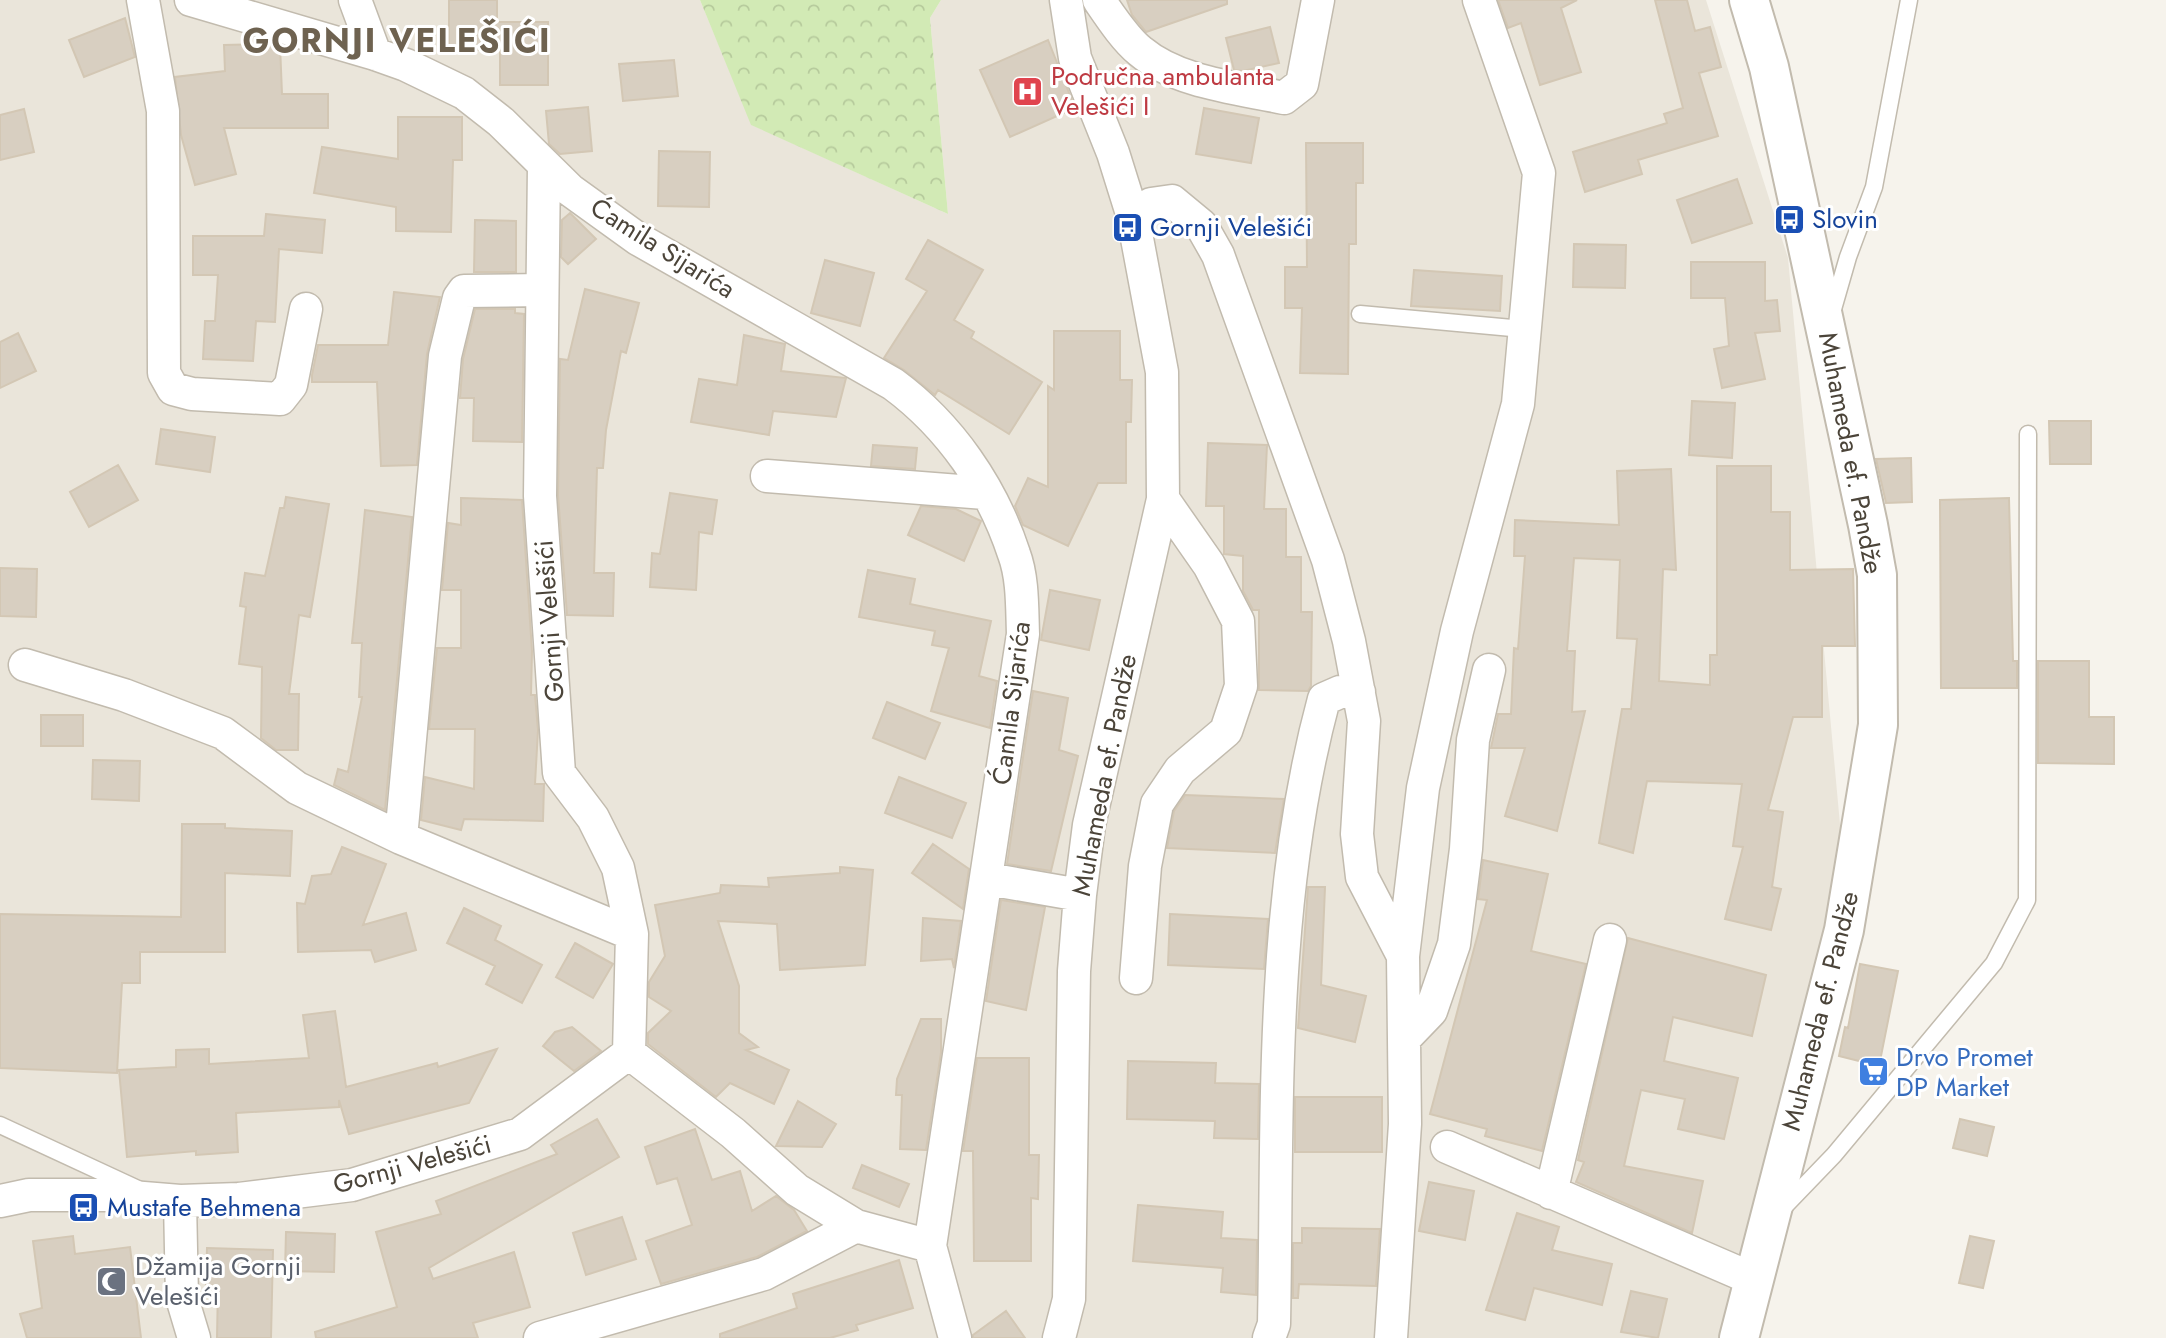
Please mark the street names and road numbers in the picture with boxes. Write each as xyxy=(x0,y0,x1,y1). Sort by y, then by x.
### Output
street label: Ćamila Sijarića xyxy=(583,188,743,308)
street label: Muhameda ef. Pandže xyxy=(1809,329,1893,577)
street label: Gornji Velešići xyxy=(524,539,574,703)
street label: Ćamila Sijarića xyxy=(982,619,1040,787)
street label: Muhameda ef. Pandže xyxy=(1062,651,1146,899)
street label: Muhameda ef. Pandže xyxy=(1772,887,1868,1135)
street label: Gornji Velešići xyxy=(329,1125,495,1203)

